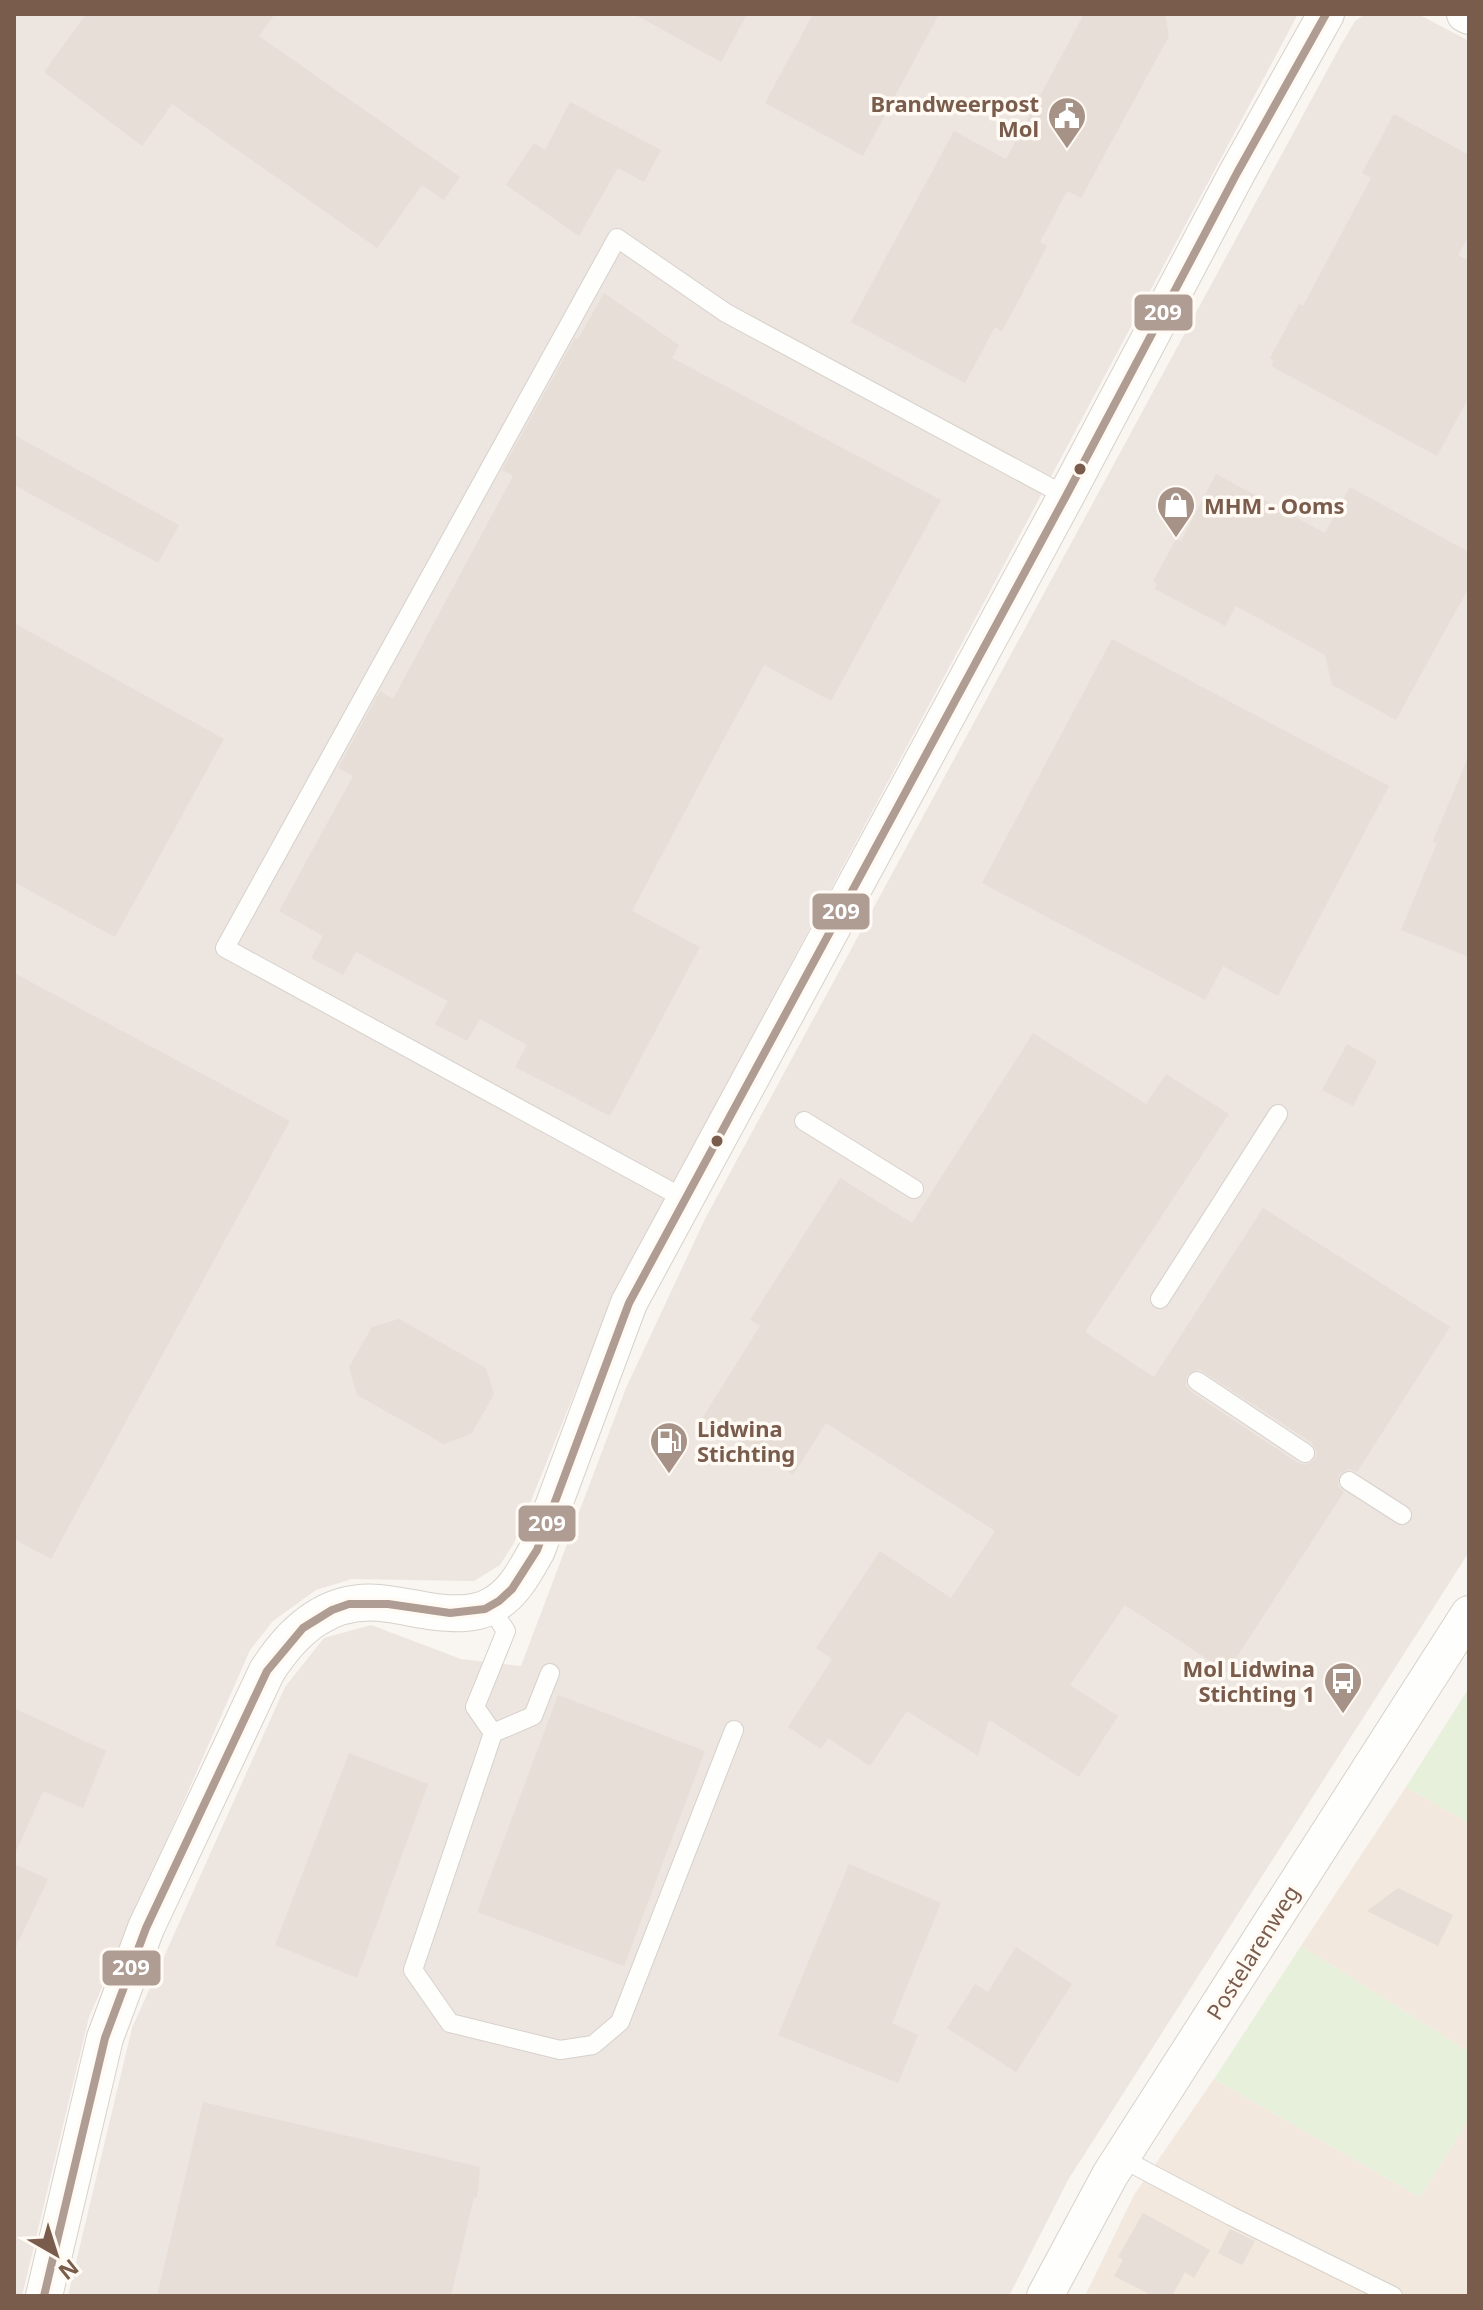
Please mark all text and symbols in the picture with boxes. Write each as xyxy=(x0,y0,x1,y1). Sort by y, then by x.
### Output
place label: Brandweerpost Mol xyxy=(870,88,1039,143)
public building icon: Brandweerpost Mol xyxy=(1046,95,1088,150)
line badge: 209 xyxy=(1133,293,1194,332)
text: 209 xyxy=(1144,296,1182,326)
unlabelled marker xyxy=(1072,461,1088,477)
shop icon: MHM - Ooms xyxy=(1155,484,1197,539)
place label: MHM - Ooms xyxy=(1204,490,1344,520)
line badge: 209 xyxy=(811,892,871,931)
text: 209 xyxy=(822,895,860,925)
unlabelled marker xyxy=(709,1133,725,1149)
place label: Lidwina Stichting xyxy=(697,1413,795,1468)
fuel station icon: Lidwina Stichting xyxy=(648,1420,690,1475)
line badge: 209 xyxy=(517,1504,577,1543)
text: 209 xyxy=(528,1507,566,1537)
place label: Mol Lidwina Stichting 1 xyxy=(1183,1653,1315,1708)
bus stop icon: Mol Lidwina Stichting 1 xyxy=(1322,1660,1364,1715)
street label: Postelarenweg xyxy=(1199,1879,1305,2025)
line badge: 209 xyxy=(101,1949,162,1987)
text: 209 xyxy=(112,1951,150,1981)
north arrow xyxy=(16,2214,96,2294)
text: N xyxy=(53,2253,86,2288)

